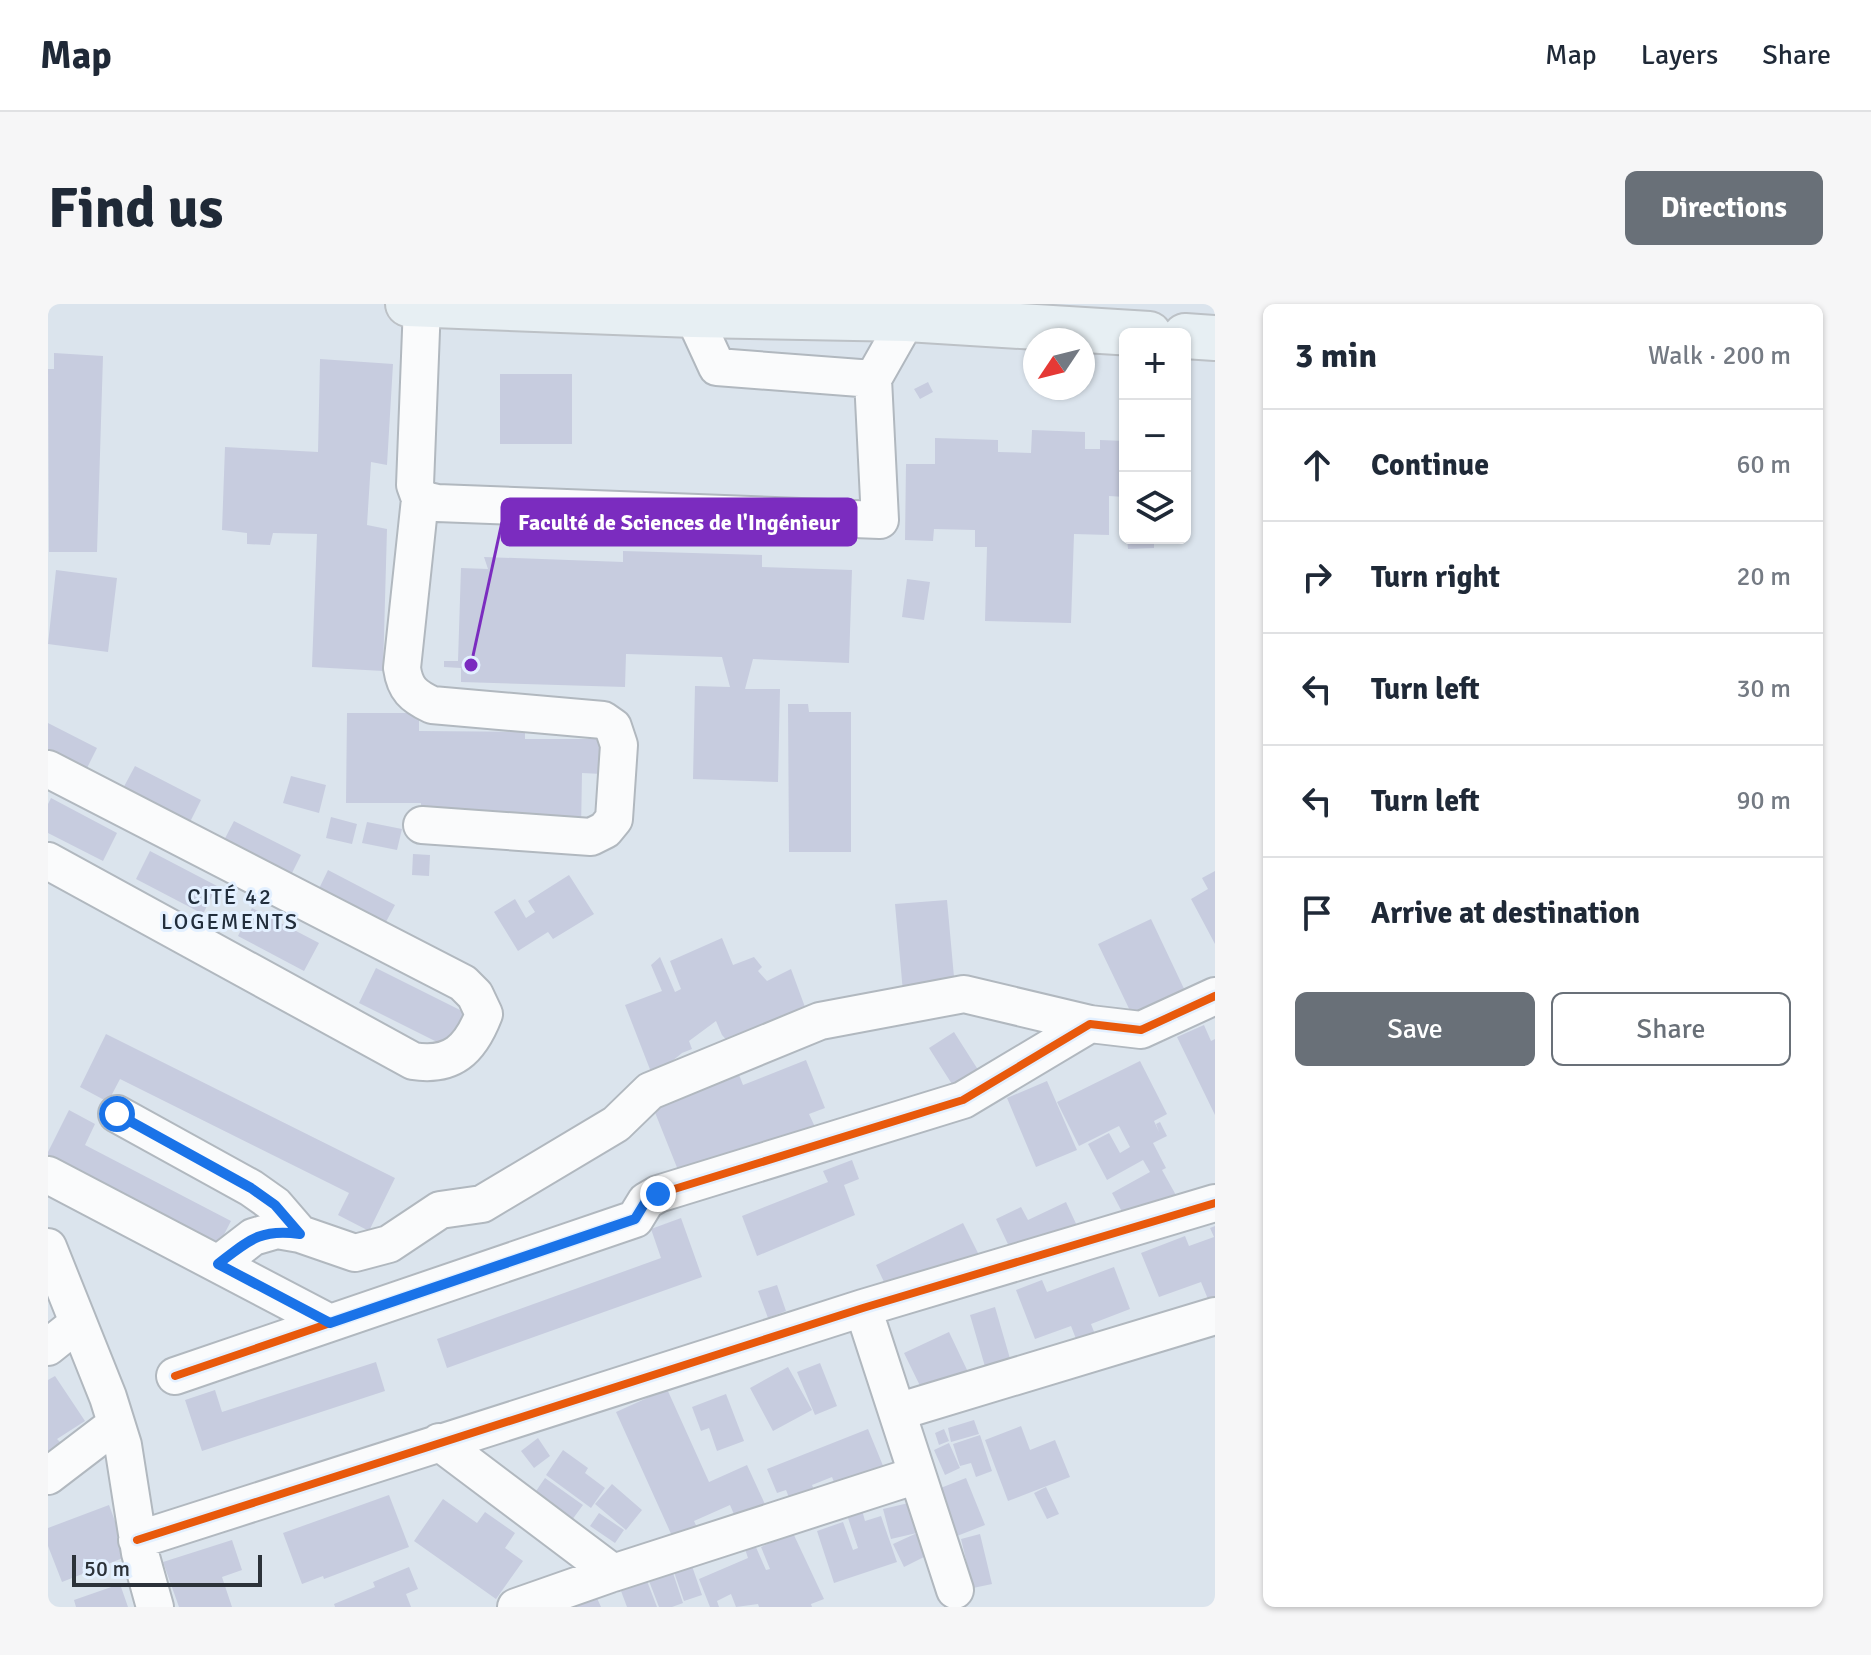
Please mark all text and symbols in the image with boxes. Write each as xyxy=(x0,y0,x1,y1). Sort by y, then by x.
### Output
text: Map xyxy=(40,32,112,79)
text: Map xyxy=(1545,38,1597,72)
text: Layers xyxy=(1641,38,1718,72)
text: Share xyxy=(1762,38,1831,72)
button: Directions xyxy=(1625,171,1823,245)
text: Find us xyxy=(48,174,223,243)
north arrow xyxy=(1023,328,1095,400)
map controls xyxy=(1119,328,1191,544)
button: + xyxy=(1119,328,1191,400)
text: 3 min xyxy=(1295,335,1377,377)
text: Walk · 200 m xyxy=(1648,340,1791,372)
button: − xyxy=(1119,400,1191,472)
icon: ahead xyxy=(1295,443,1339,487)
text: Continue xyxy=(1371,447,1489,484)
text: 60 m xyxy=(1736,449,1791,481)
button: layers xyxy=(1119,472,1191,544)
callout: Faculté de Sciences de l'Ingénieur xyxy=(502,499,856,545)
text: Faculté de Sciences de l'Ingénieur xyxy=(518,509,840,536)
icon: right xyxy=(1295,555,1339,599)
text: Turn right xyxy=(1371,559,1500,596)
text: 20 m xyxy=(1736,561,1791,593)
icon: left xyxy=(1295,667,1339,711)
text: Turn left xyxy=(1371,671,1480,708)
text: 30 m xyxy=(1736,673,1791,705)
icon: left xyxy=(1295,779,1339,823)
text: Turn left xyxy=(1371,783,1480,820)
text: 90 m xyxy=(1736,785,1791,817)
district label: CITÉ 42 LOGEMENTS xyxy=(161,883,299,935)
icon: arrive xyxy=(1295,891,1339,935)
text: Arrive at destination xyxy=(1371,895,1640,932)
button: Save xyxy=(1295,992,1535,1066)
button: Share xyxy=(1551,992,1791,1066)
route start xyxy=(99,1096,135,1132)
route end xyxy=(640,1176,676,1212)
scale bar xyxy=(72,1551,262,1587)
text: 50 m xyxy=(84,1555,130,1582)

